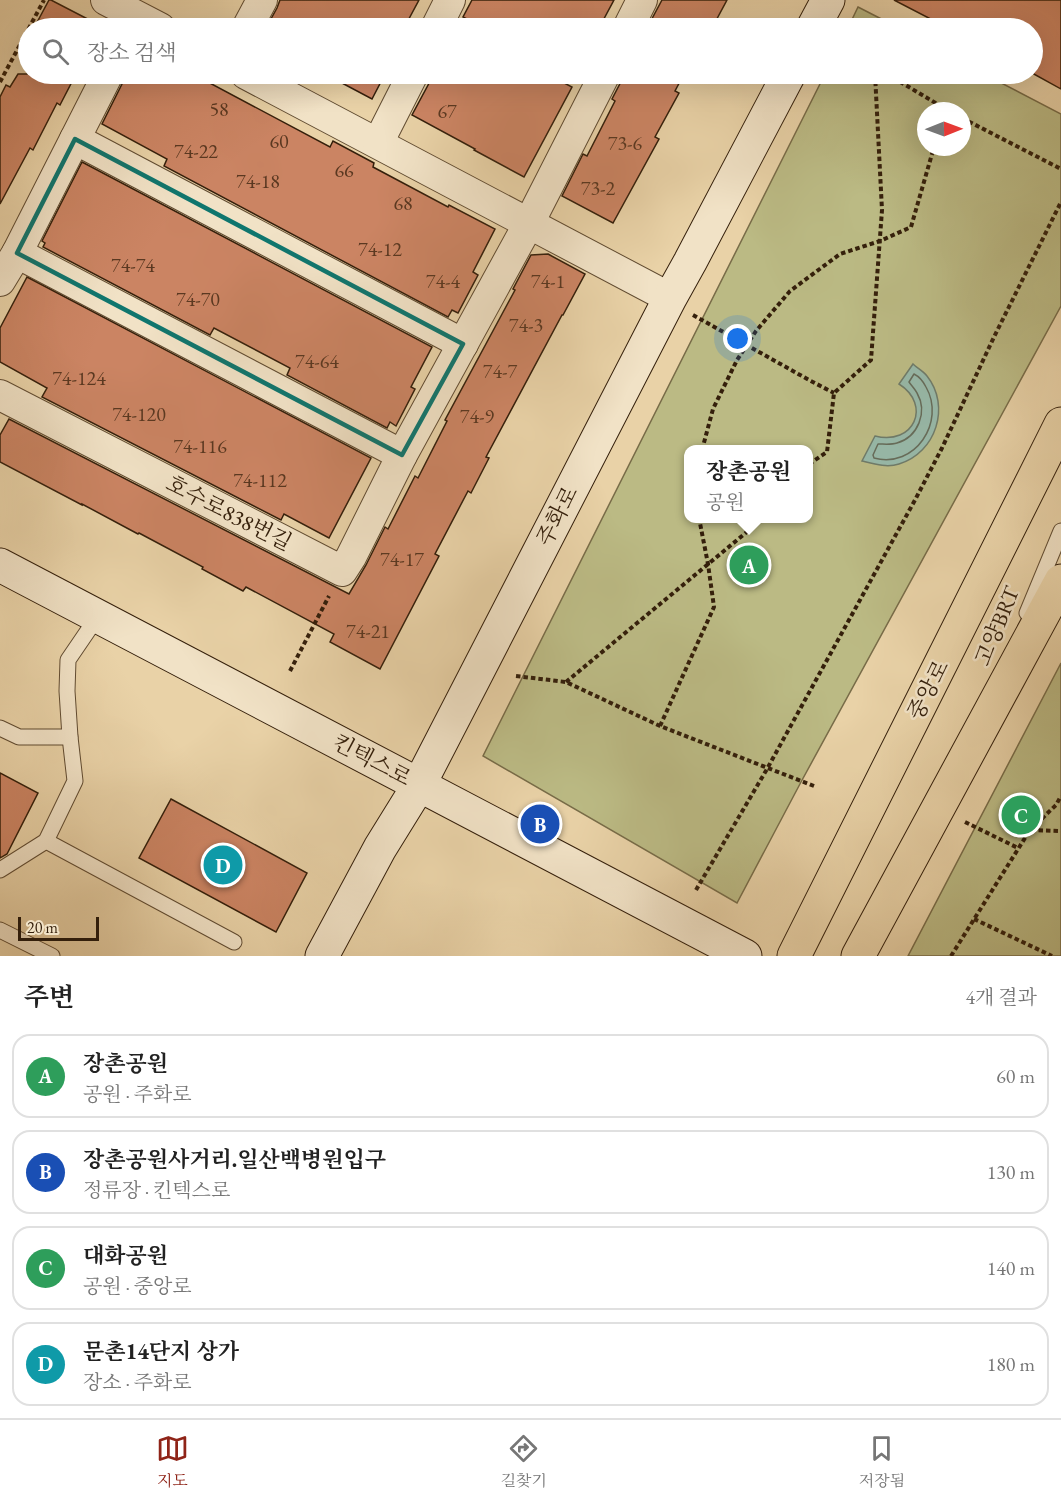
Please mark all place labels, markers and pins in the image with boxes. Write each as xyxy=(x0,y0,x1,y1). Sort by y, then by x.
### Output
pin: A xyxy=(730,542,768,588)
pin: C xyxy=(1002,792,1040,838)
pin: B xyxy=(520,802,560,846)
pin: D xyxy=(204,842,242,888)

